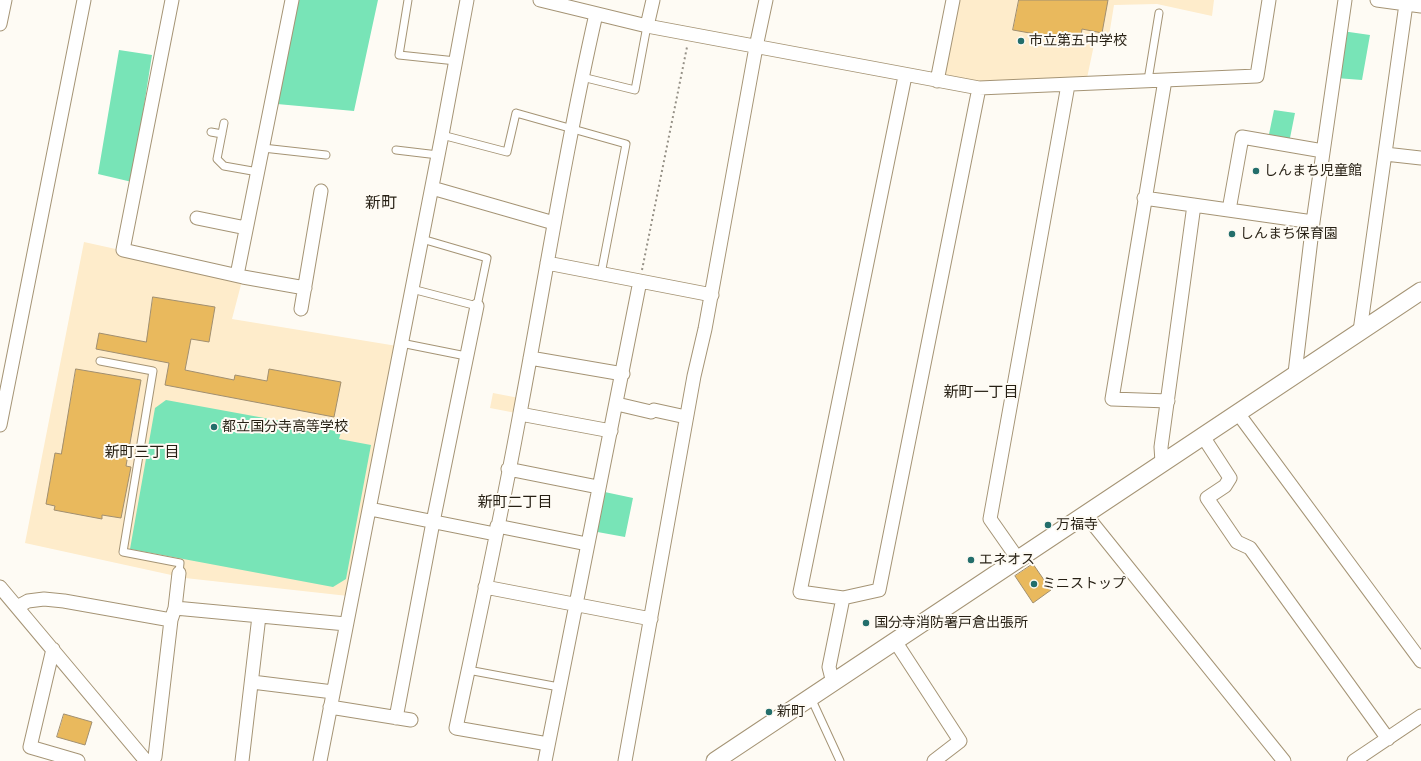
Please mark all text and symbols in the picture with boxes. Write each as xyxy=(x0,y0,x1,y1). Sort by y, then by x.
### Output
place label: 市立第五中学校 xyxy=(1029,33,1127,49)
marker: 市立第五中学校 xyxy=(1016,36,1026,46)
place label: しんまち児童館 xyxy=(1264,163,1362,179)
marker: しんまち児童館 xyxy=(1251,166,1261,176)
district label: 新町 xyxy=(365,193,397,213)
place label: しんまち保育園 xyxy=(1240,226,1338,242)
marker: しんまち保育園 xyxy=(1227,229,1237,239)
district label: 新町一丁目 xyxy=(944,383,1018,401)
place label: 都立国分寺高等学校 xyxy=(222,419,348,435)
marker: 都立国分寺高等学校 xyxy=(209,422,219,432)
district label: 新町三丁目 xyxy=(105,443,179,461)
district label: 新町二丁目 xyxy=(478,493,552,511)
place label: 万福寺 xyxy=(1056,517,1098,533)
marker: 万福寺 xyxy=(1043,520,1053,530)
place label: エネオス xyxy=(979,552,1035,568)
marker: エネオス xyxy=(966,555,976,565)
place label: ミニストップ xyxy=(1042,576,1126,592)
marker: ミニストップ xyxy=(1029,579,1039,589)
place label: 国分寺消防署戸倉出張所 xyxy=(874,615,1028,631)
marker: 国分寺消防署戸倉出張所 xyxy=(861,618,871,628)
place label: 新町 xyxy=(777,704,805,720)
marker: 新町 xyxy=(764,707,774,717)

